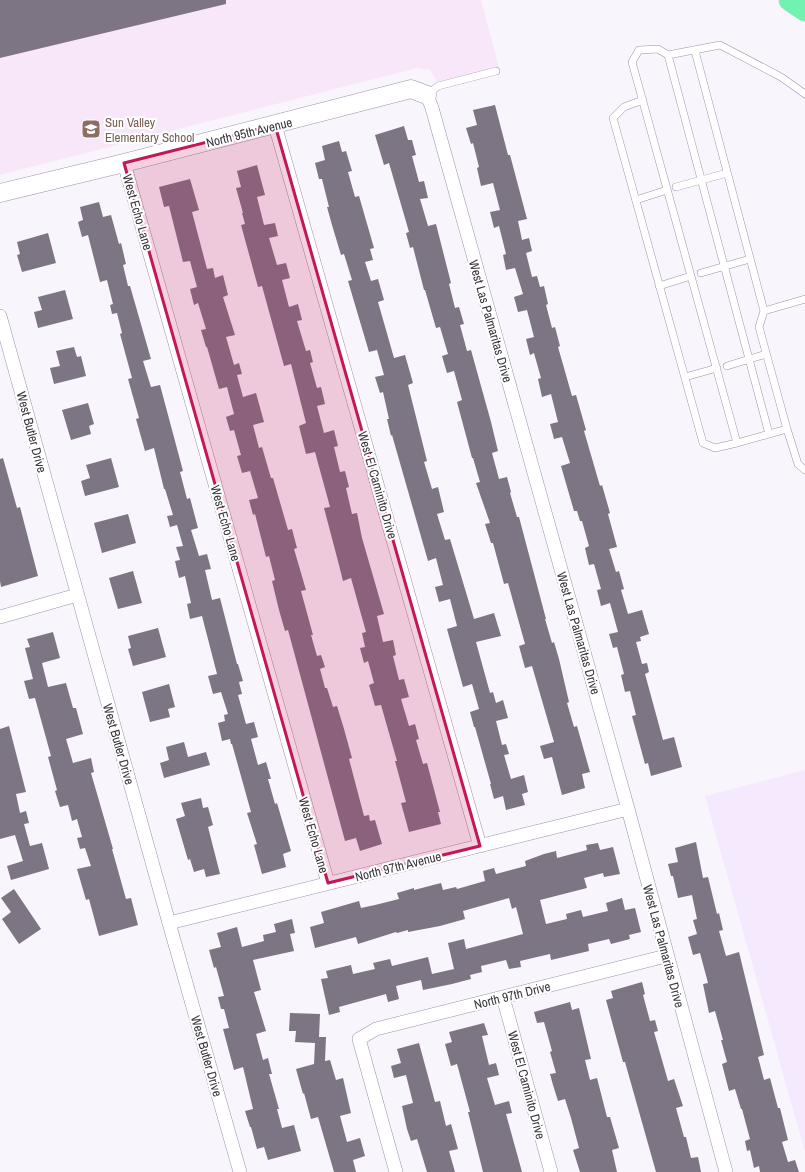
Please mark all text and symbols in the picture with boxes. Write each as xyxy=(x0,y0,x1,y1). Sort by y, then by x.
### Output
place label: Sun Valley Elementary School xyxy=(105,114,194,146)
street label: North 95th Avenue xyxy=(204,114,294,151)
school or university icon: Sun Valley Elementary School xyxy=(80,118,102,140)
street label: West Echo Lane xyxy=(119,172,156,252)
street label: West Las Palmaritas Drive xyxy=(465,258,516,384)
street label: West Butler Drive xyxy=(13,390,51,475)
street label: West El Caminito Drive xyxy=(354,429,401,541)
street label: West Echo Lane xyxy=(207,483,244,563)
street label: West Las Palmaritas Drive xyxy=(553,570,604,696)
street label: West Butler Drive xyxy=(99,702,138,787)
street label: West Echo Lane xyxy=(295,795,332,875)
street label: North 97th Avenue xyxy=(353,848,443,885)
street label: West Las Palmaritas Drive xyxy=(639,883,688,1010)
street label: North 97th Drive xyxy=(472,978,552,1013)
street label: West Butler Drive xyxy=(187,1014,226,1099)
street label: West El Caminito Drive xyxy=(504,1029,549,1141)

